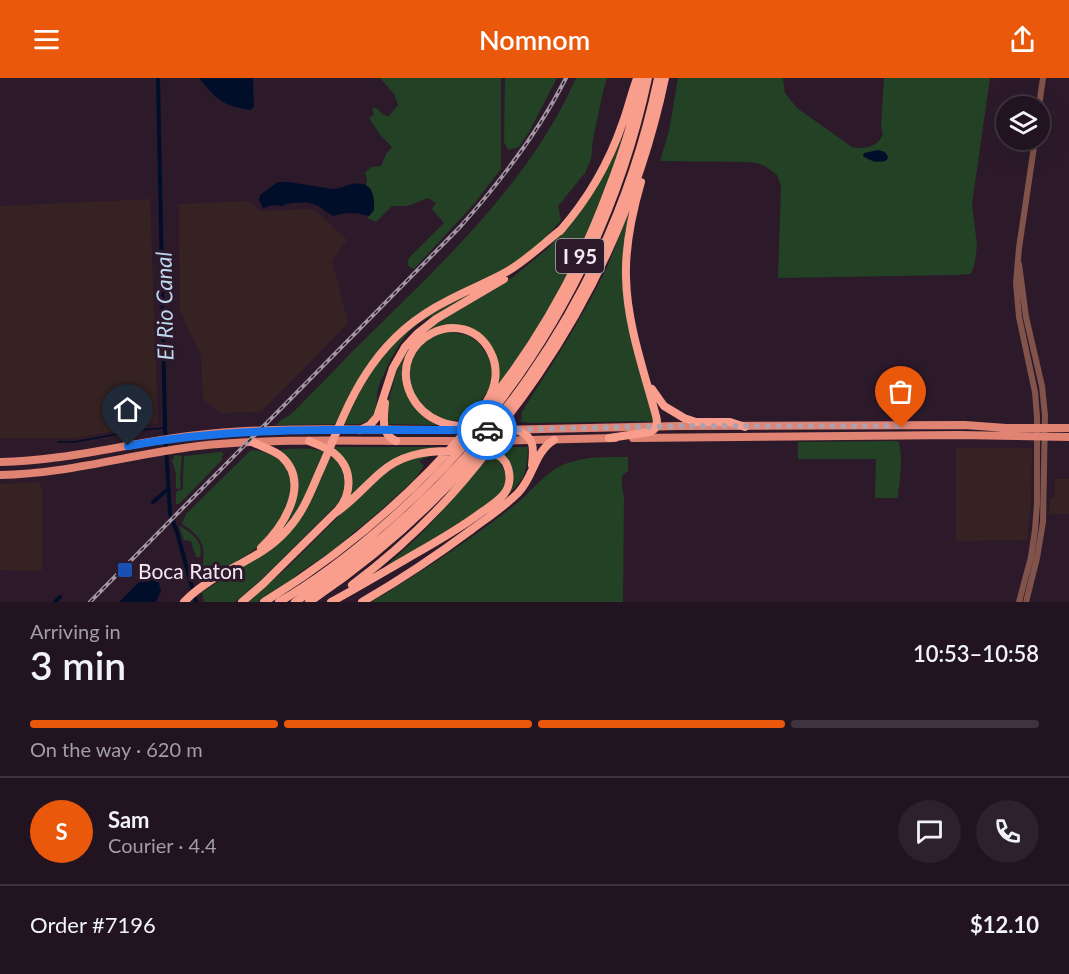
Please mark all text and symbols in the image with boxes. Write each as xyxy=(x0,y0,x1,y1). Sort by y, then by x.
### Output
icon: menu xyxy=(30,23,63,56)
text: Nomnom xyxy=(479,23,590,56)
icon: share xyxy=(1006,23,1039,56)
map controls xyxy=(996,96,1050,150)
button: layers xyxy=(996,96,1050,150)
road number: I 95 xyxy=(556,239,604,273)
water label: El Rio Canal xyxy=(150,251,178,361)
pin xyxy=(875,366,926,428)
icon: bag xyxy=(884,375,917,408)
pin xyxy=(102,384,153,446)
icon: home xyxy=(111,393,144,426)
courier xyxy=(457,400,517,460)
icon: car xyxy=(471,414,504,447)
place label: Boca Raton xyxy=(138,558,244,583)
marker: Boca Raton xyxy=(116,561,134,579)
text: Arriving in xyxy=(30,619,121,643)
text: 10:53–10:58 xyxy=(913,640,1039,667)
text: 3 min xyxy=(30,642,126,688)
text: On the way · 620 m xyxy=(30,737,203,761)
button: chat xyxy=(898,800,961,863)
button: phone xyxy=(976,800,1039,863)
text: Sam xyxy=(108,806,150,833)
text: S xyxy=(55,818,68,845)
text: Courier · 4.4 xyxy=(108,833,217,857)
text: Order #7196 xyxy=(30,911,156,938)
text: $12.10 xyxy=(970,911,1039,938)

